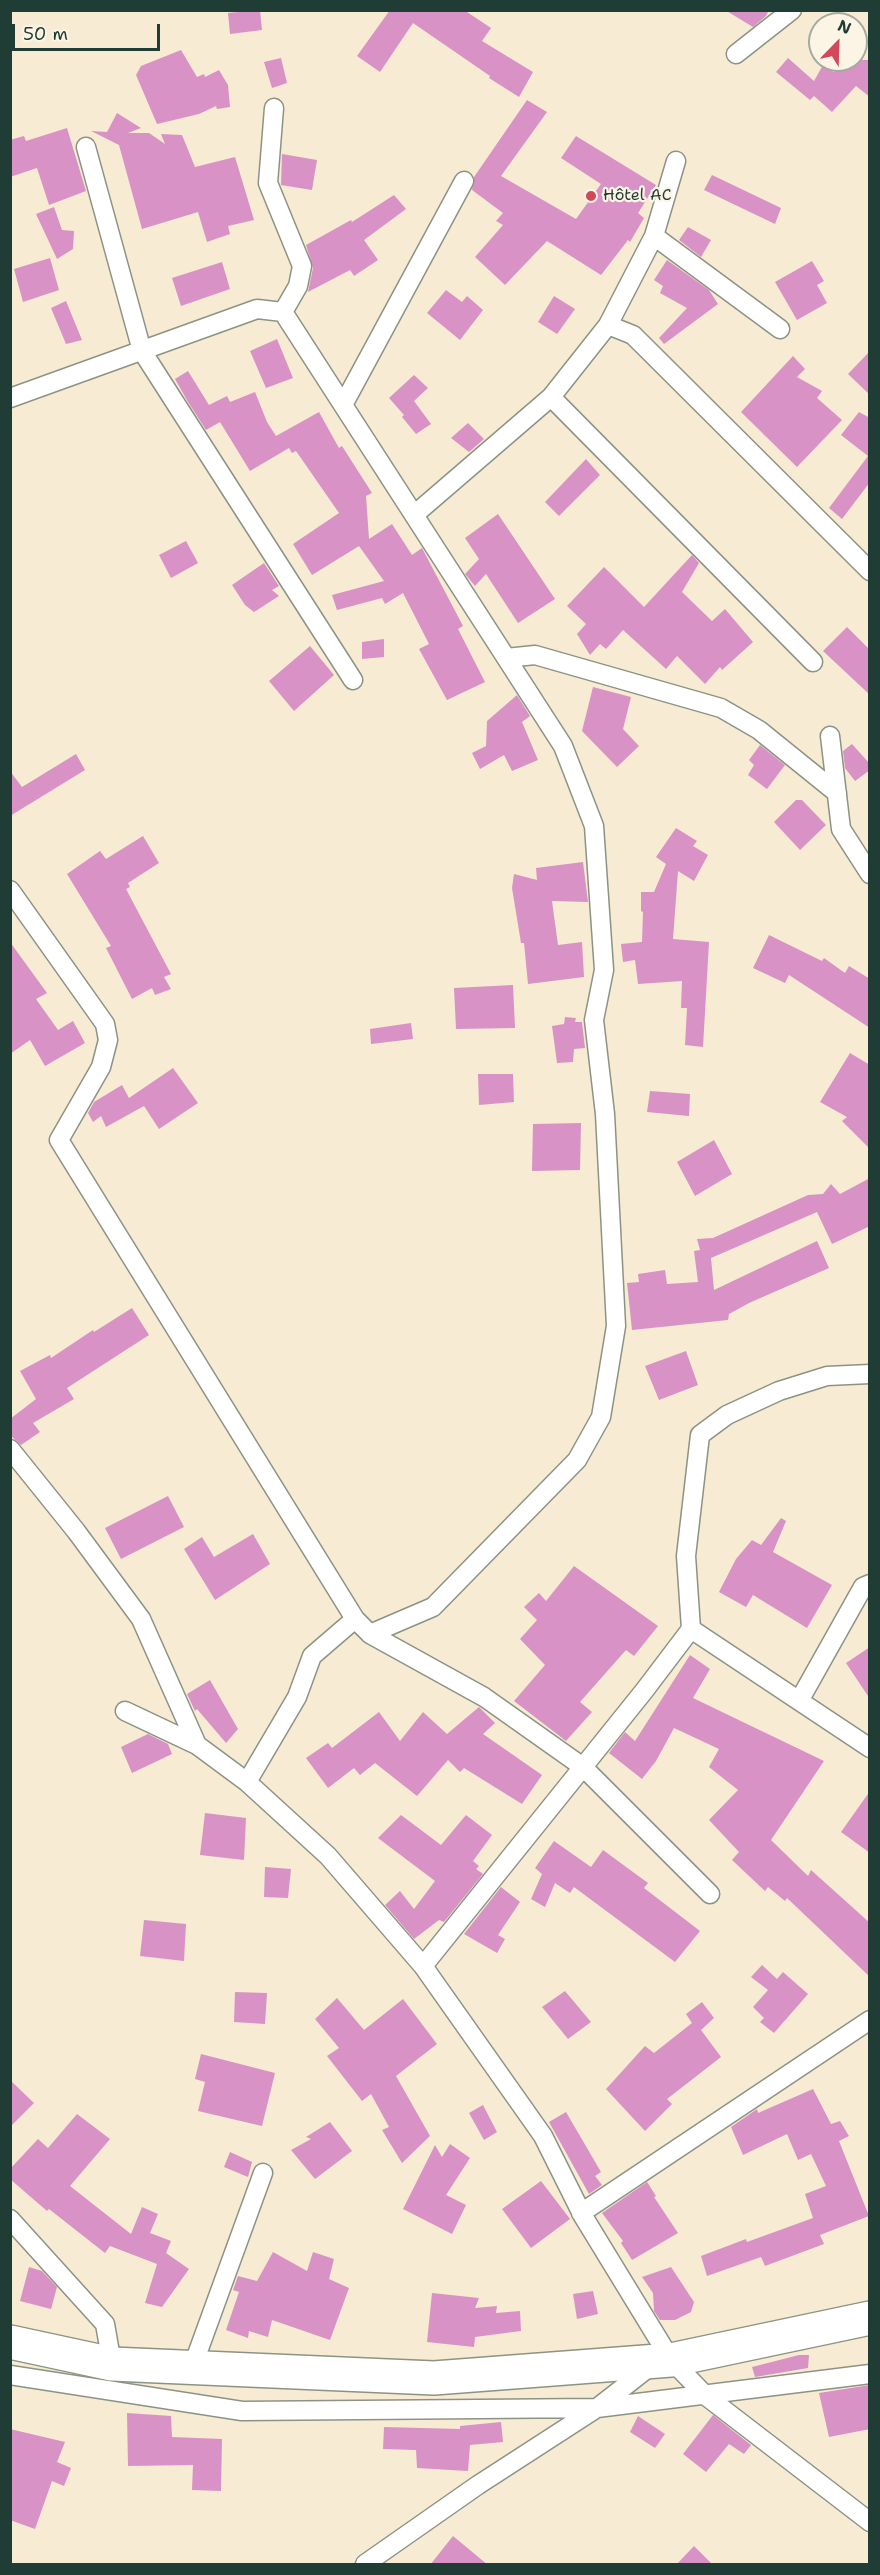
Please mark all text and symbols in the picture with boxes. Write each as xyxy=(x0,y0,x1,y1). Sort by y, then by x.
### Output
scale bar xyxy=(15,12,164,50)
north arrow xyxy=(808,12,868,72)
text: N xyxy=(835,15,854,39)
text: 50 m xyxy=(23,22,68,46)
place label: Hôtel AC xyxy=(603,186,672,206)
marker: Hôtel AC xyxy=(584,189,598,203)

